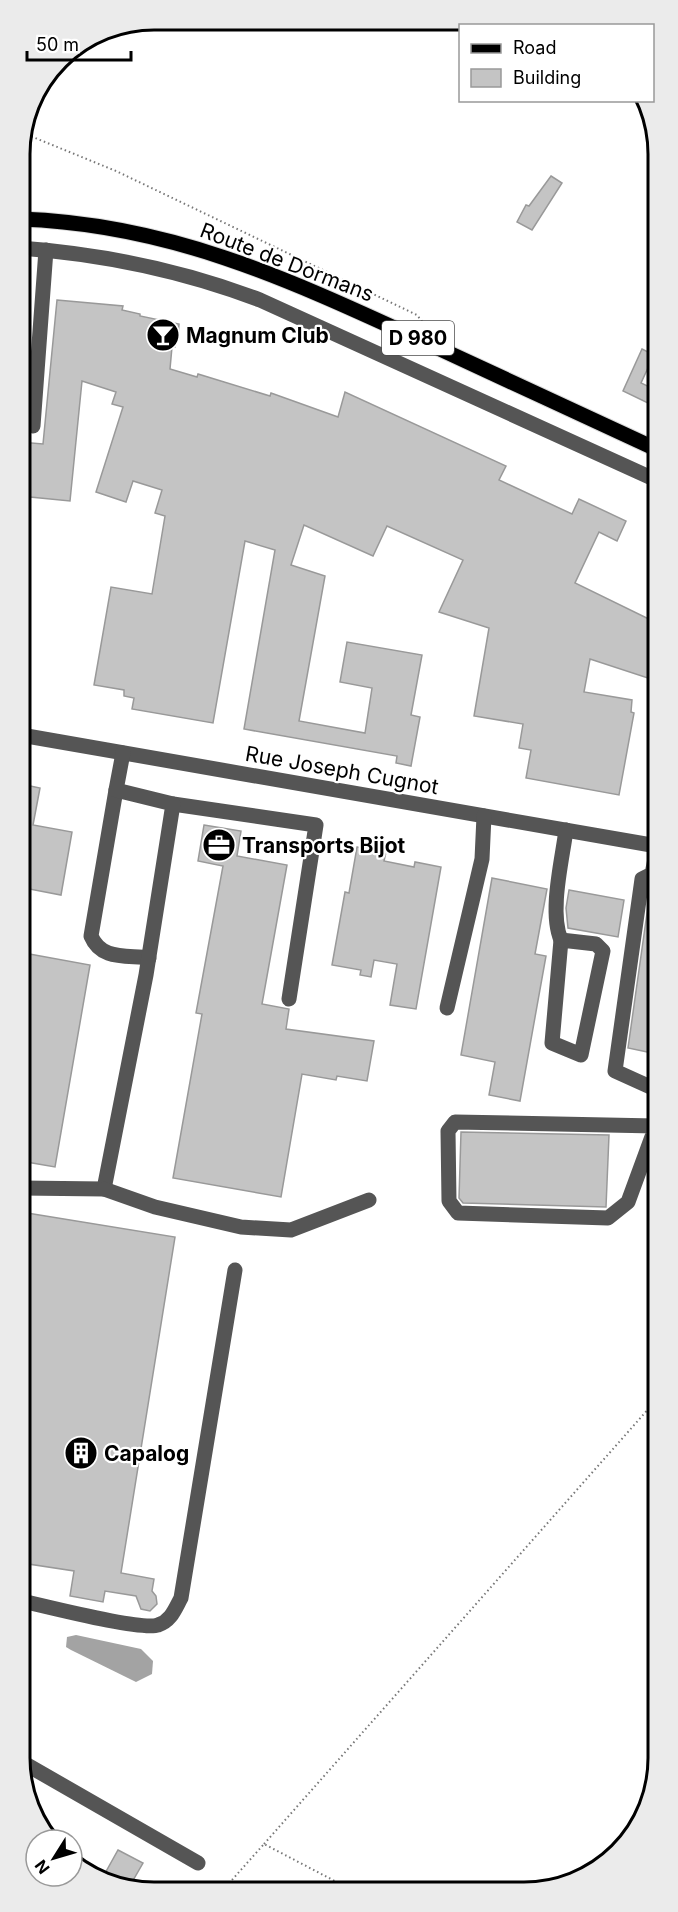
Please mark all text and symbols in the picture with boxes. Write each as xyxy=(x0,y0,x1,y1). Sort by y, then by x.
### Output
scale bar xyxy=(27,24,130,62)
legend xyxy=(459,24,654,102)
text: 50 m xyxy=(36,34,79,55)
text: Road xyxy=(513,37,556,58)
text: Building xyxy=(513,67,581,88)
street label: Route de Dormans xyxy=(197,217,377,307)
bar icon: Magnum Club xyxy=(145,317,181,353)
road number: D 980 xyxy=(382,321,454,355)
place label: Magnum Club xyxy=(186,323,329,348)
street label: Rue Joseph Cugnot xyxy=(243,741,441,799)
office icon: Transports Bijot xyxy=(201,827,237,863)
place label: Transports Bijot xyxy=(242,833,406,858)
building icon: Capalog xyxy=(63,1435,99,1471)
place label: Capalog xyxy=(104,1441,189,1466)
north arrow xyxy=(24,1828,84,1888)
text: N xyxy=(30,1856,54,1878)

